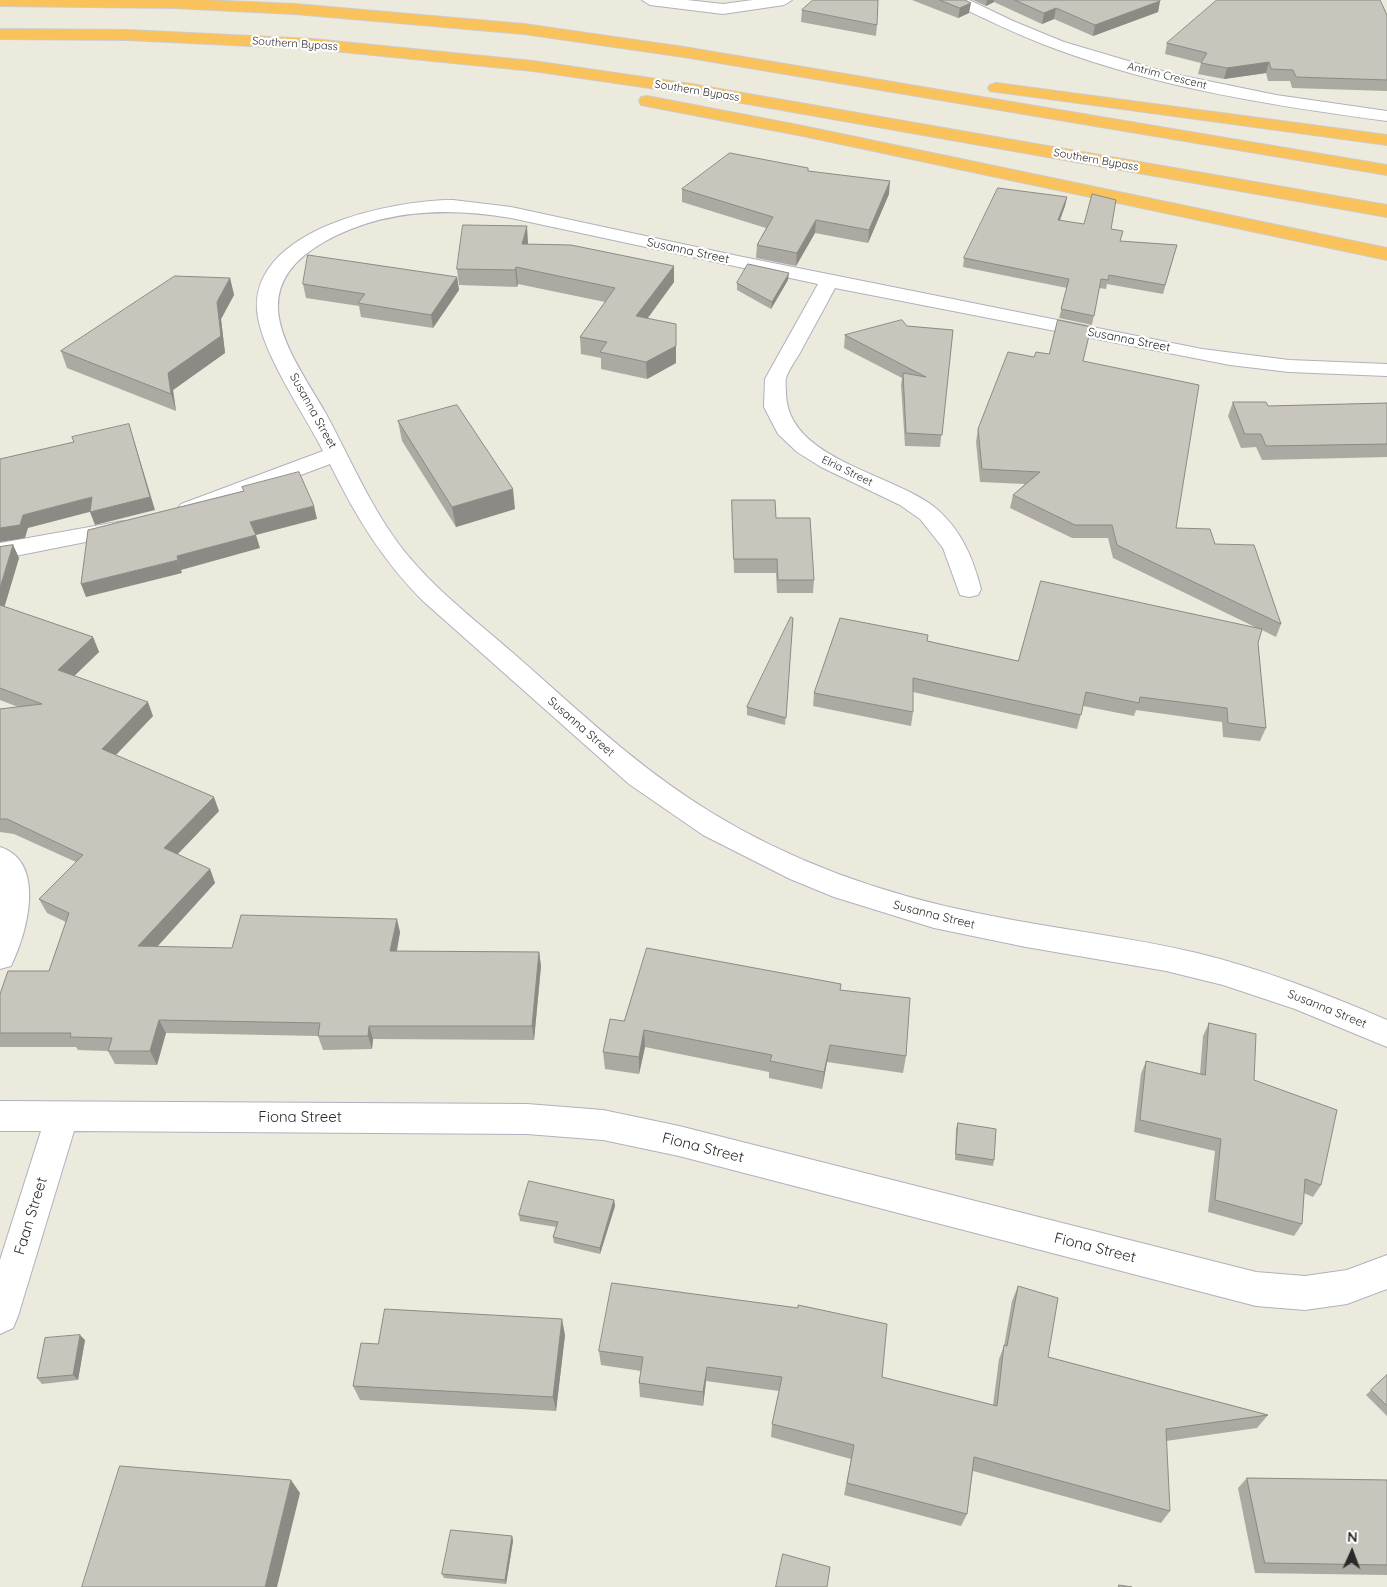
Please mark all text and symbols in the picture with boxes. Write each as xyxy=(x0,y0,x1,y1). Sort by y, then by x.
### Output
street label: Southern Bypass xyxy=(252,34,338,54)
street label: Antrim Crescent xyxy=(1126,60,1208,92)
street label: Southern Bypass xyxy=(654,78,740,104)
street label: Southern Bypass xyxy=(1053,146,1139,174)
street label: Susanna Street xyxy=(646,235,730,267)
street label: Susanna Street xyxy=(1087,325,1171,355)
street label: Susanna Street xyxy=(286,371,340,451)
street label: Elria Street xyxy=(819,453,875,489)
street label: Susanna Street xyxy=(545,694,617,760)
street label: Susanna Street xyxy=(892,898,976,932)
street label: Susanna Street xyxy=(1285,987,1369,1031)
street label: Fiona Street xyxy=(258,1108,342,1126)
street label: Fiona Street xyxy=(660,1129,746,1167)
street label: Faan Street xyxy=(11,1175,51,1257)
street label: Fiona Street xyxy=(1052,1229,1138,1267)
north arrow xyxy=(1327,1527,1377,1577)
text: N xyxy=(1347,1528,1358,1546)

